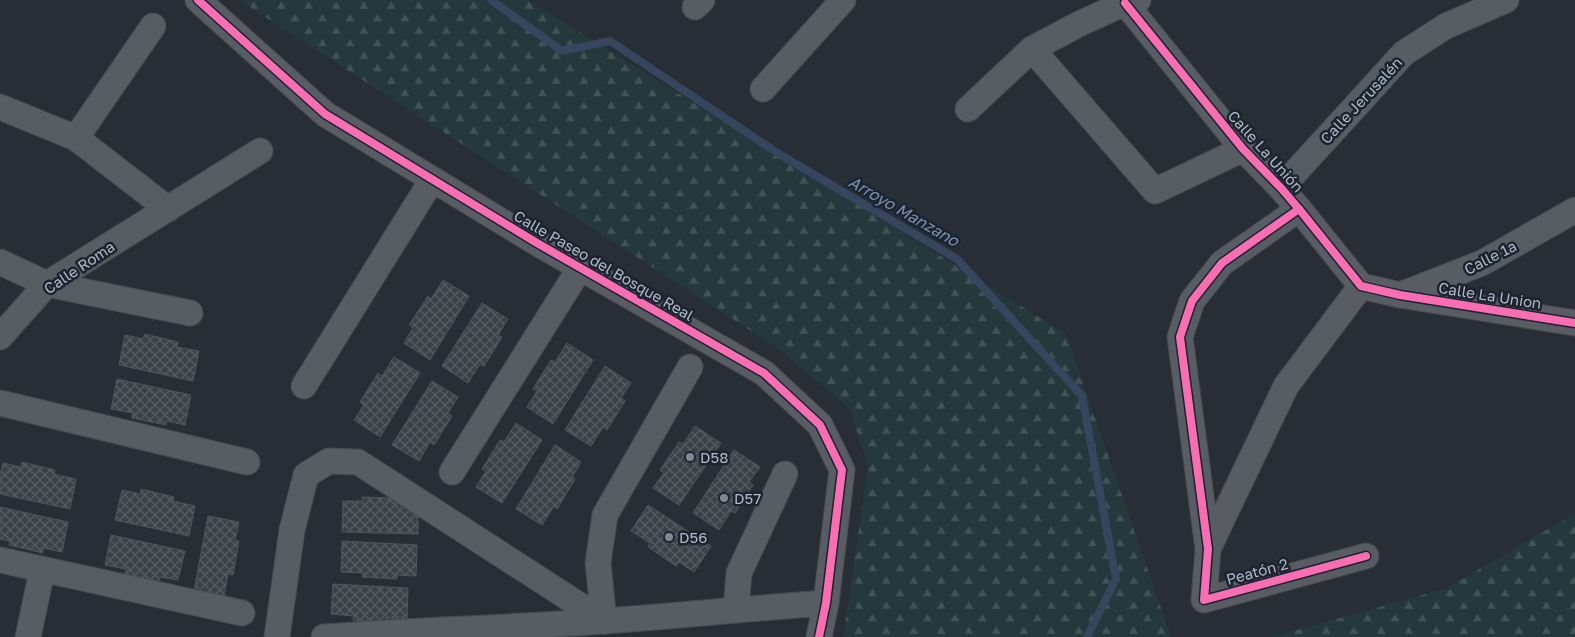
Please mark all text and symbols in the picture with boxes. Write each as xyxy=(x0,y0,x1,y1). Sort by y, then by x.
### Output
street label: Calle Jerusalén xyxy=(1316,53,1406,147)
street label: Calle La Unión xyxy=(1225,106,1307,196)
water label: Arroyo Manzano xyxy=(845,171,964,251)
street label: Calle Paseo del Bosque Real xyxy=(511,206,697,324)
street label: Calle 1a xyxy=(1461,236,1519,278)
street label: Calle Roma xyxy=(40,237,118,297)
street label: Calle La Union xyxy=(1437,278,1543,312)
place label: D58 xyxy=(700,448,728,466)
marker: D58 xyxy=(684,451,696,463)
place label: D57 xyxy=(734,489,761,507)
marker: D57 xyxy=(718,492,730,504)
place label: D56 xyxy=(679,528,707,546)
marker: D56 xyxy=(663,531,675,543)
street label: Peatón 2 xyxy=(1224,554,1290,588)

